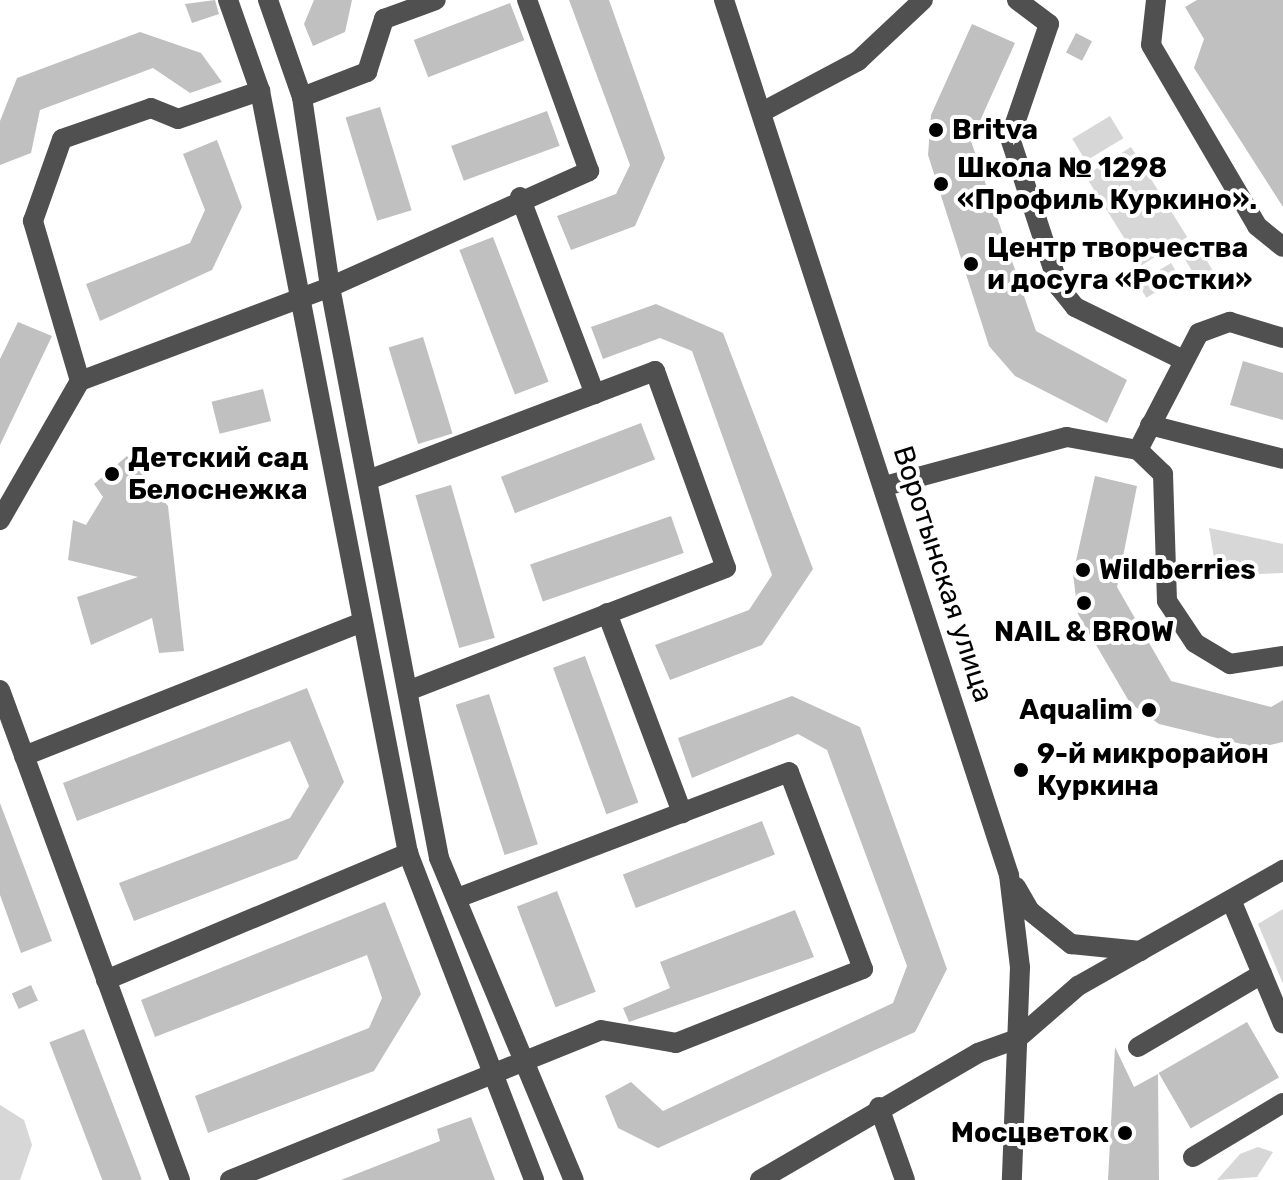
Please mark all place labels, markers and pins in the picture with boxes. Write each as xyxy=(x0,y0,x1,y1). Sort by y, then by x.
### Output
place label: Britva xyxy=(952,113,1038,147)
marker: Britva xyxy=(927,121,945,139)
place label: Школа № 1298 «Профиль Куркино». xyxy=(957,151,1257,217)
marker: Школа № 1298 «Профиль Куркино». xyxy=(932,175,950,193)
place label: Центр творчества и досуга «Ростки» xyxy=(987,231,1252,297)
marker: Центр творчества и досуга «Ростки» xyxy=(962,255,980,273)
place label: Детский сад Белоснежка xyxy=(128,441,308,507)
marker: Детский сад Белоснежка xyxy=(103,465,121,483)
place label: Wildberries xyxy=(1099,553,1256,587)
marker: Wildberries xyxy=(1074,561,1092,579)
marker: NAIL & BROW xyxy=(1075,594,1093,612)
place label: NAIL & BROW xyxy=(994,615,1174,649)
place label: Aqualim xyxy=(1019,693,1133,727)
marker: Aqualim xyxy=(1140,701,1158,719)
place label: 9-й микрорайон Куркина xyxy=(1037,737,1269,803)
marker: 9-й микрорайон Куркина xyxy=(1012,761,1030,779)
place label: Мосцветок xyxy=(951,1116,1109,1150)
marker: Мосцветок xyxy=(1116,1124,1134,1142)

